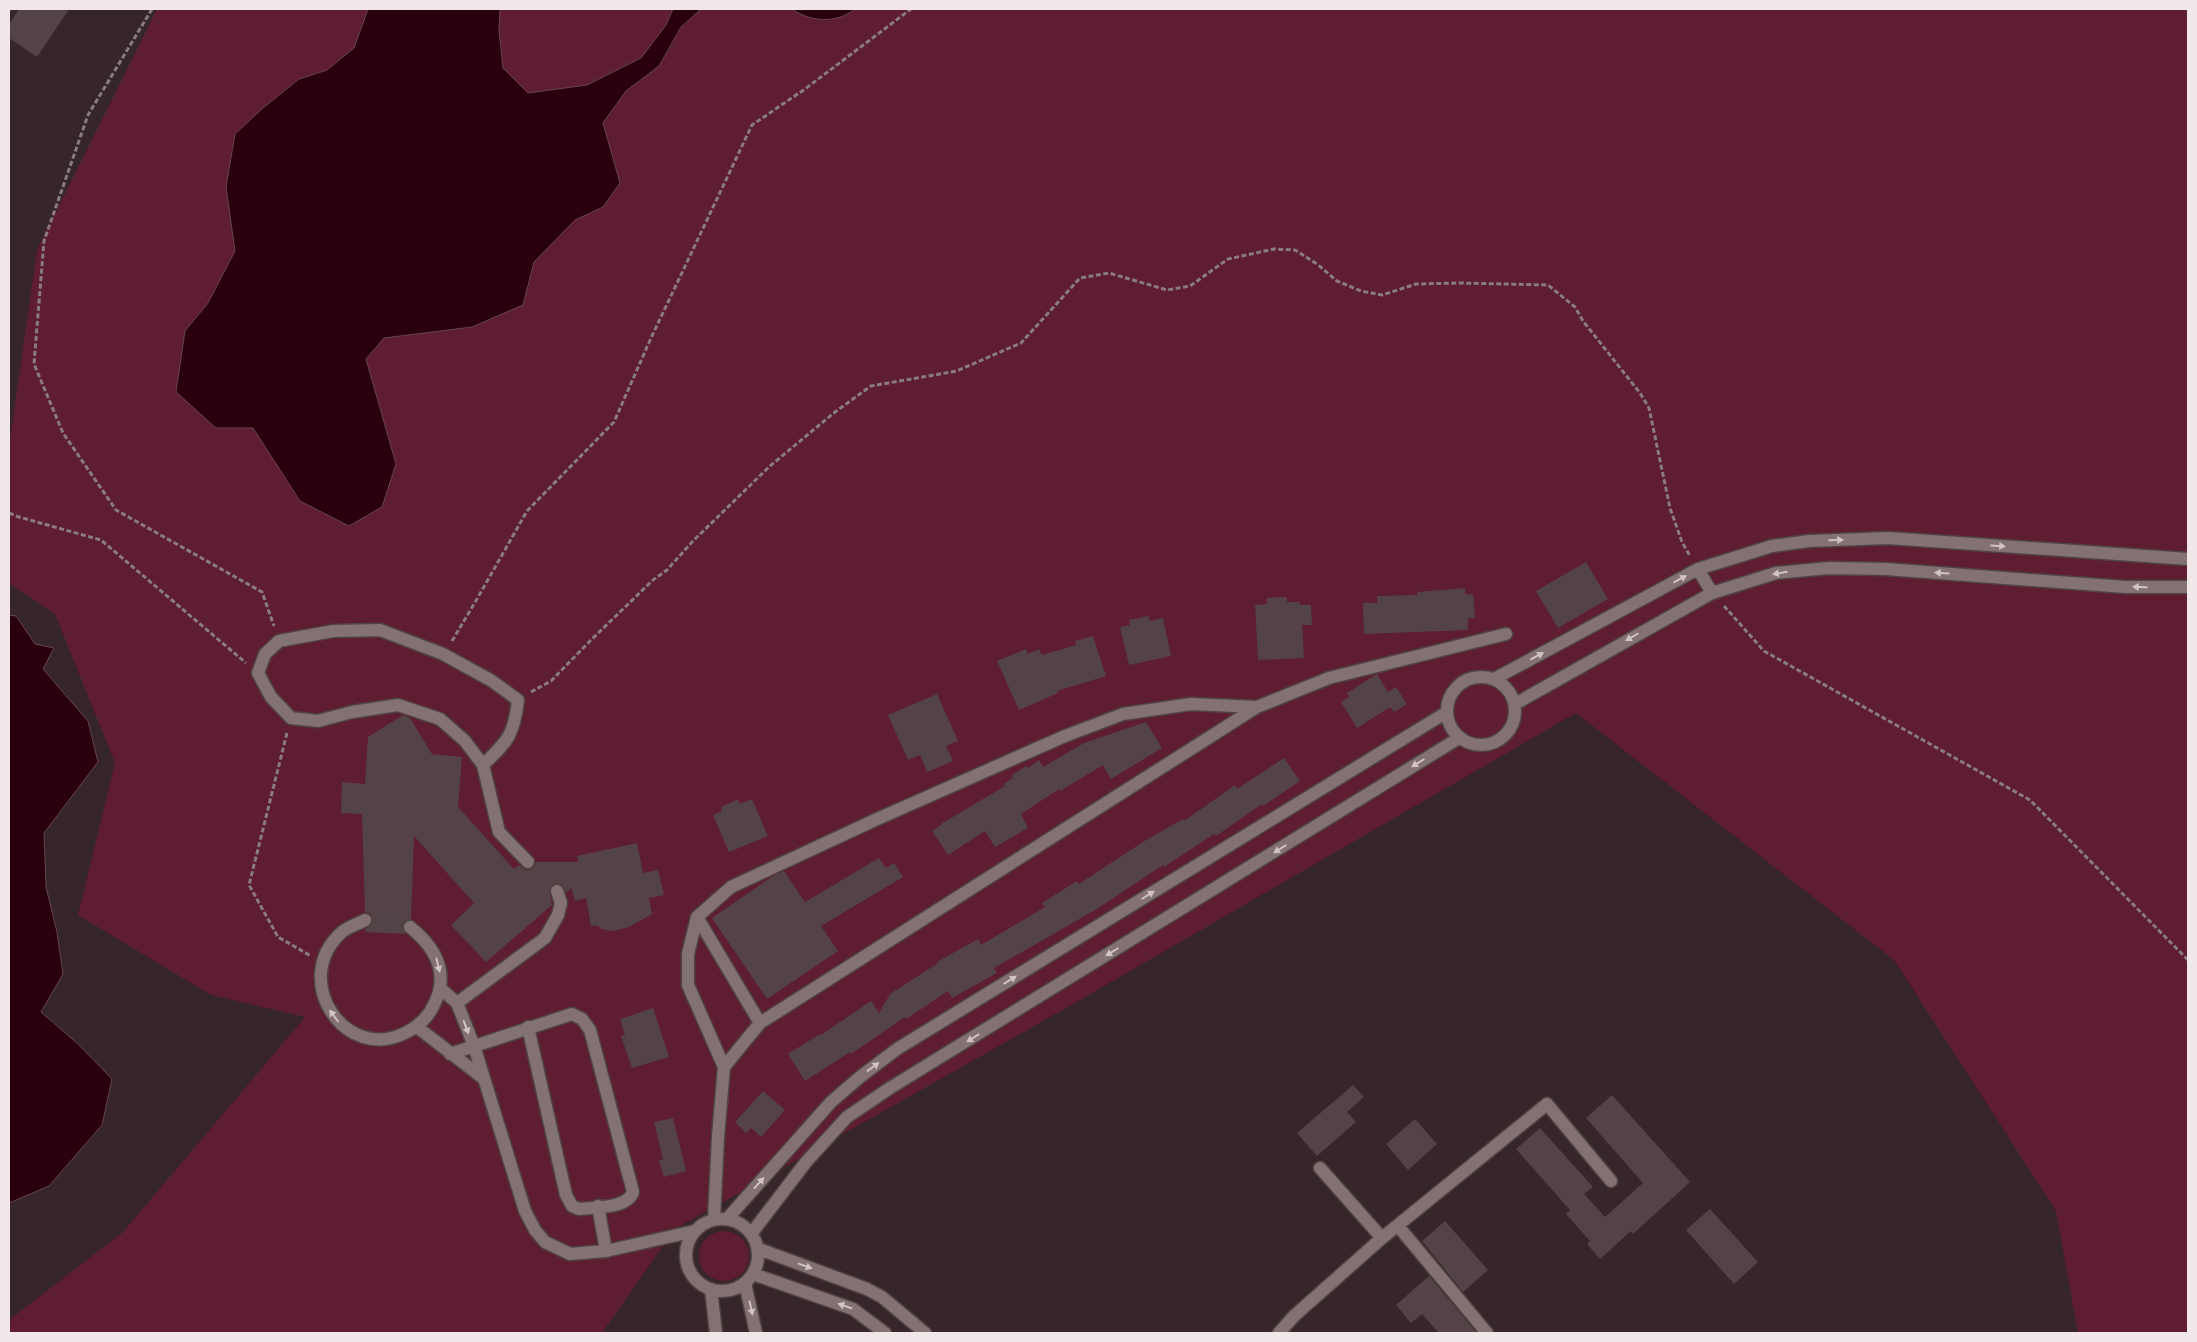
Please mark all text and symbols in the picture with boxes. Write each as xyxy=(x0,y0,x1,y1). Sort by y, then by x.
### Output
one-way arrow xyxy=(1828,536,1844,544)
one-way arrow xyxy=(1990,542,2006,550)
one-way arrow xyxy=(1772,569,1788,577)
one-way arrow xyxy=(1934,569,1950,577)
one-way arrow xyxy=(1673,574,1686,583)
one-way arrow xyxy=(2131,583,2147,591)
one-way arrow xyxy=(1626,632,1639,641)
one-way arrow xyxy=(1529,652,1544,660)
one-way arrow xyxy=(1411,759,1425,768)
one-way arrow xyxy=(1273,844,1286,853)
one-way arrow xyxy=(1142,891,1155,900)
one-way arrow xyxy=(1105,948,1118,957)
one-way arrow xyxy=(434,958,442,973)
one-way arrow xyxy=(1003,976,1016,985)
one-way arrow xyxy=(329,1009,339,1023)
one-way arrow xyxy=(463,1020,471,1034)
one-way arrow xyxy=(967,1033,980,1042)
one-way arrow xyxy=(866,1062,880,1072)
one-way arrow xyxy=(753,1177,765,1189)
one-way arrow xyxy=(798,1262,813,1270)
one-way arrow xyxy=(747,1301,755,1317)
one-way arrow xyxy=(837,1302,852,1309)

